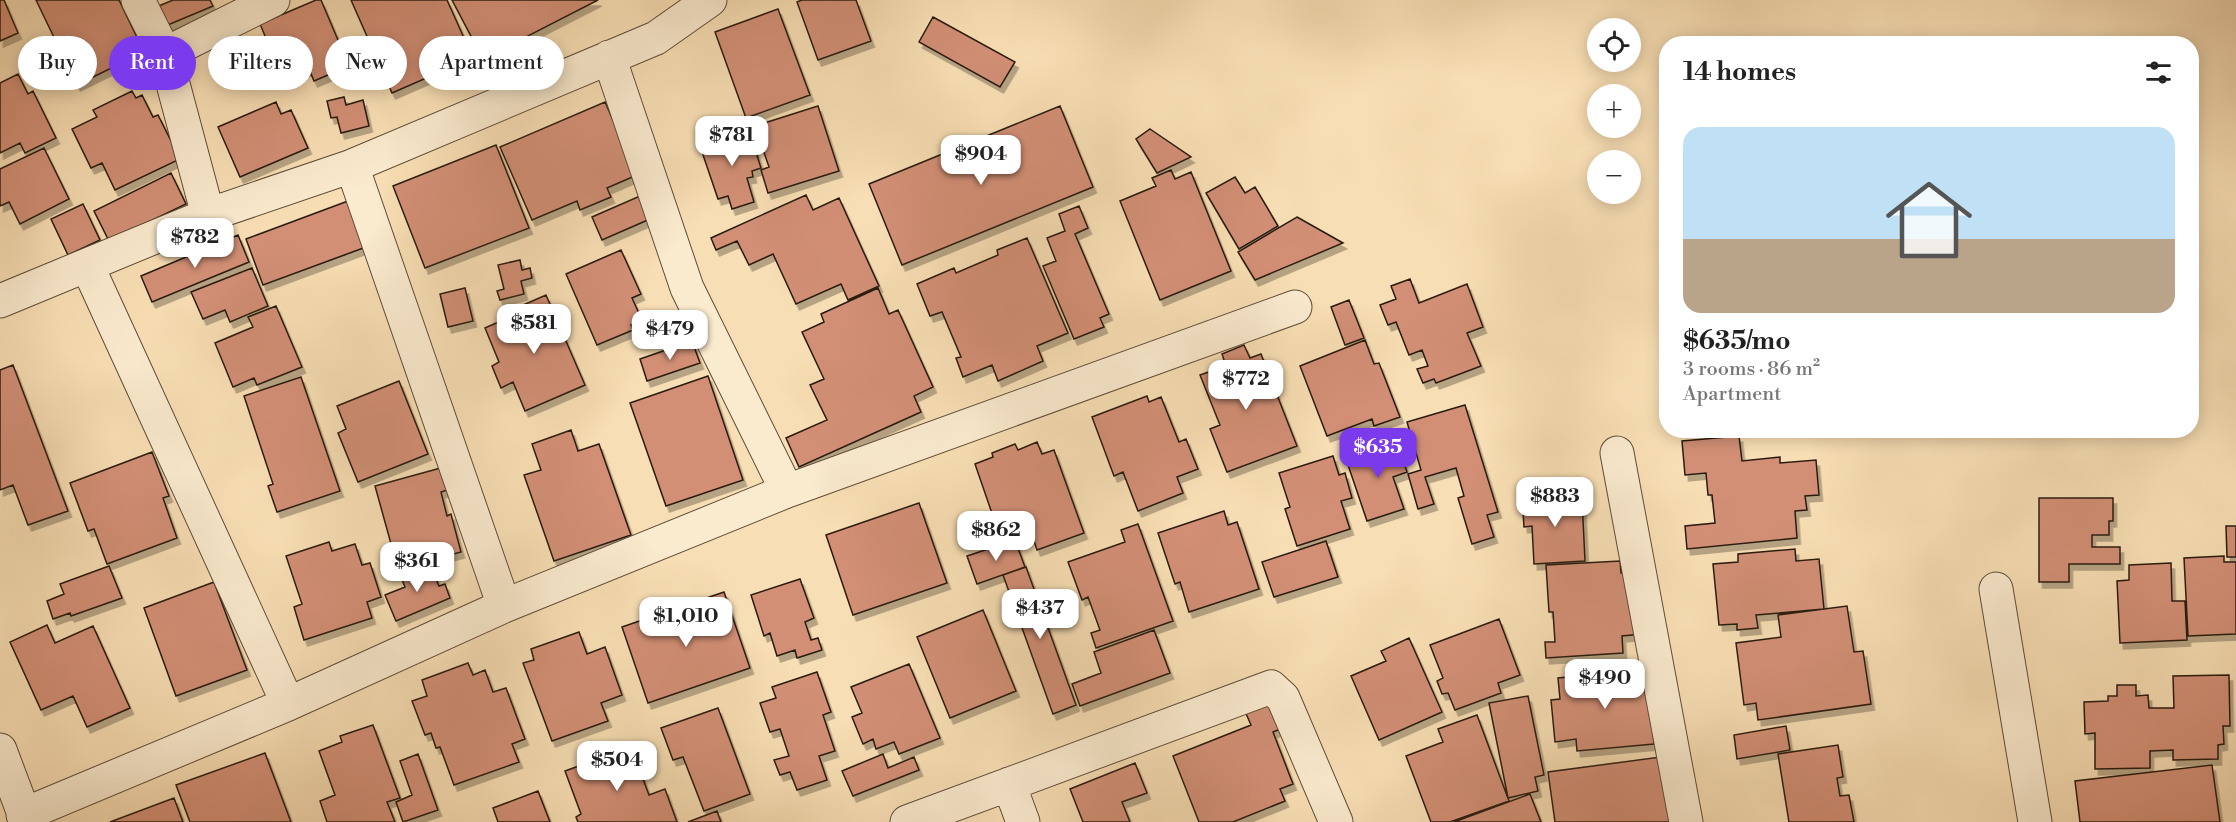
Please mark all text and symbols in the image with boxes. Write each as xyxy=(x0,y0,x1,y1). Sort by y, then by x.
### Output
map controls xyxy=(1587,18,1641,204)
button: locate xyxy=(1587,18,1641,72)
chip: Buy xyxy=(18,36,97,90)
chip: Rent xyxy=(109,36,196,90)
chip: Filters xyxy=(208,36,313,90)
chip: New xyxy=(325,36,407,90)
chip: Apartment xyxy=(419,36,564,90)
text: 14 homes xyxy=(1683,56,1796,88)
icon: filters xyxy=(2142,56,2175,89)
button: + xyxy=(1587,84,1641,138)
pin: $781 xyxy=(696,116,768,167)
text: $781 xyxy=(709,123,755,148)
pin: $904 xyxy=(945,135,1017,186)
text: $904 xyxy=(955,142,1007,167)
button: − xyxy=(1587,150,1641,204)
icon: home xyxy=(1875,166,1983,274)
pin: $782 xyxy=(159,218,231,269)
text: $782 xyxy=(171,225,219,250)
pin: $581 xyxy=(498,304,570,355)
pin: $479 xyxy=(634,310,706,361)
text: $581 xyxy=(511,311,557,336)
text: $479 xyxy=(646,317,694,342)
text: $635/mo xyxy=(1683,325,1791,357)
text: 3 rooms · 86 m² xyxy=(1683,357,1820,382)
pin: $772 xyxy=(1210,360,1282,411)
text: $772 xyxy=(1222,367,1270,392)
text: Apartment xyxy=(1683,382,1781,407)
pin: $635 xyxy=(1342,428,1414,479)
text: $635 xyxy=(1354,435,1402,460)
pin: $883 xyxy=(1519,477,1591,528)
text: $883 xyxy=(1530,484,1580,509)
pin: $862 xyxy=(960,511,1032,562)
text: $862 xyxy=(971,518,1021,543)
pin: $361 xyxy=(381,542,453,593)
text: $361 xyxy=(394,549,440,574)
pin: $437 xyxy=(1004,589,1076,640)
text: $437 xyxy=(1016,596,1064,621)
pin: $1,010 xyxy=(637,597,735,648)
text: $1,010 xyxy=(653,604,719,629)
pin: $490 xyxy=(1569,659,1641,710)
text: $490 xyxy=(1579,666,1631,691)
pin: $504 xyxy=(581,741,653,792)
text: $504 xyxy=(591,748,643,773)

